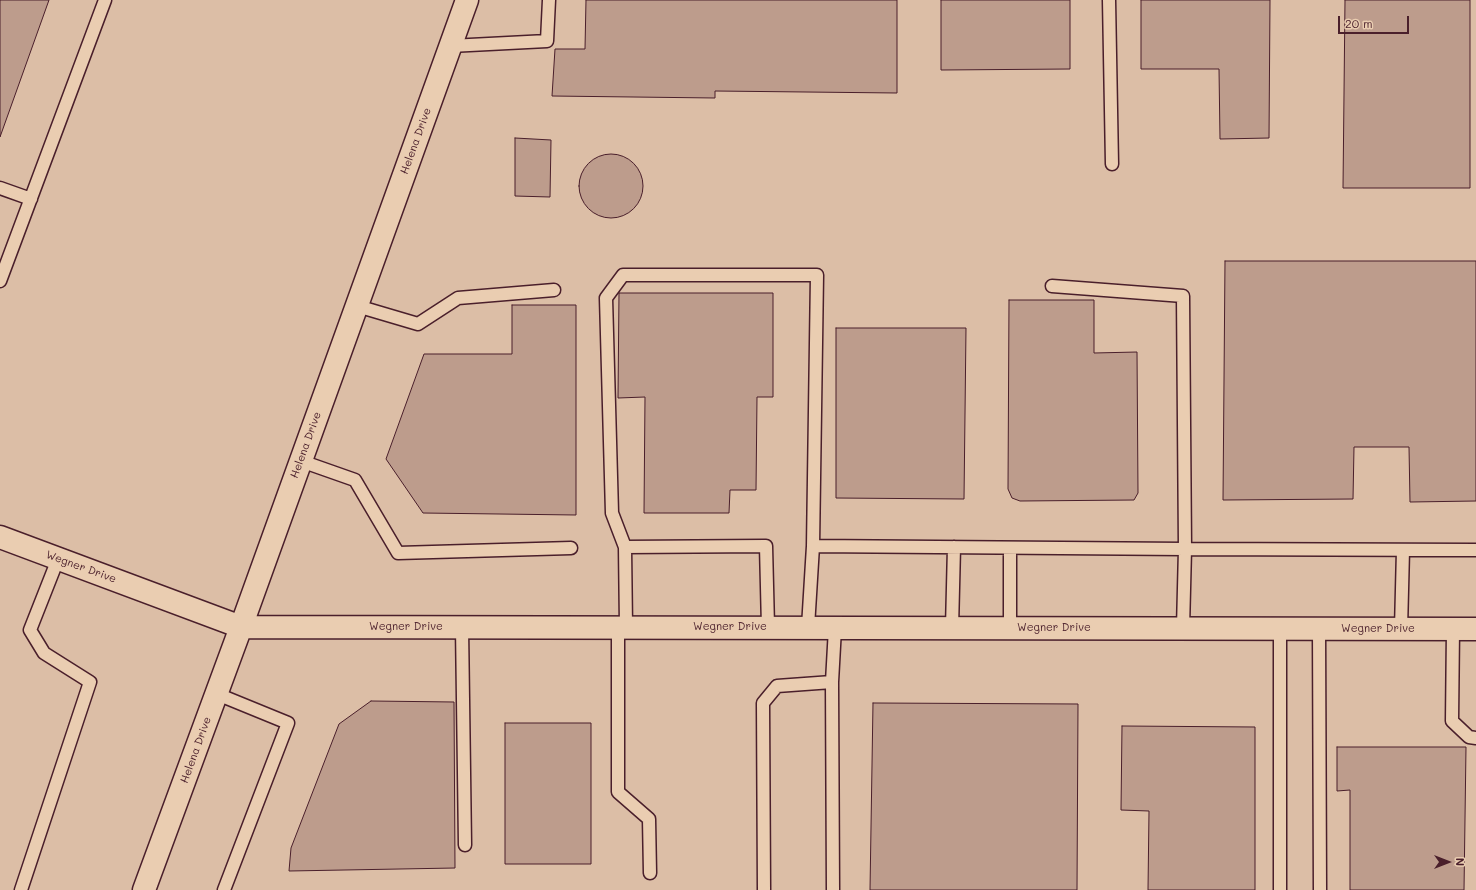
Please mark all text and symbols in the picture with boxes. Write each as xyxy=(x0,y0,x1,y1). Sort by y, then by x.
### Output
scale bar xyxy=(1340,8,1411,34)
text: 20 m xyxy=(1345,15,1373,31)
street label: Helena Drive xyxy=(398,106,434,176)
street label: Helena Drive xyxy=(288,410,324,480)
street label: Wegner Drive xyxy=(44,548,118,586)
street label: Wegner Drive xyxy=(369,620,443,634)
street label: Wegner Drive xyxy=(693,620,767,634)
street label: Wegner Drive xyxy=(1017,621,1091,635)
street label: Wegner Drive xyxy=(1341,622,1415,636)
street label: Helena Drive xyxy=(178,715,214,785)
north arrow xyxy=(1428,842,1468,882)
text: N xyxy=(1453,858,1468,866)

